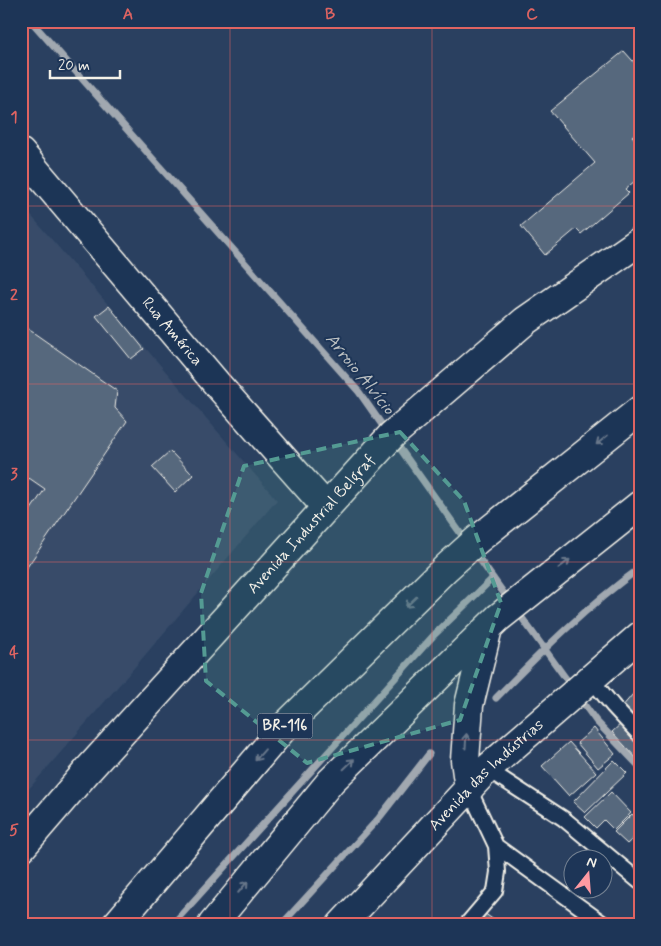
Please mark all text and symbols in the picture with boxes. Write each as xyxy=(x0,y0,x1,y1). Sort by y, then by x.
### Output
text: A xyxy=(123,4,133,25)
text: B xyxy=(325,4,335,25)
text: C xyxy=(526,4,538,25)
scale bar xyxy=(50,48,120,80)
text: 20 m xyxy=(58,56,90,76)
text: 1 xyxy=(10,107,18,128)
text: 2 xyxy=(10,285,18,306)
street label: Rua América xyxy=(137,293,208,370)
water label: Arroio Alvício xyxy=(320,328,401,420)
one-way arrow xyxy=(595,435,609,445)
street label: Avenida Industrial Belgraf xyxy=(242,450,380,598)
text: 3 xyxy=(10,464,18,485)
one-way arrow xyxy=(557,559,570,570)
one-way arrow xyxy=(405,596,417,609)
text: 4 xyxy=(9,642,19,663)
road number: BR-116 xyxy=(258,714,312,738)
street label: Avenida das Indústrias xyxy=(424,714,548,835)
one-way arrow xyxy=(461,733,471,749)
one-way arrow xyxy=(254,749,266,762)
one-way arrow xyxy=(342,758,355,770)
text: 5 xyxy=(9,820,19,841)
north arrow xyxy=(564,848,614,898)
text: N xyxy=(584,853,599,872)
one-way arrow xyxy=(237,881,248,894)

